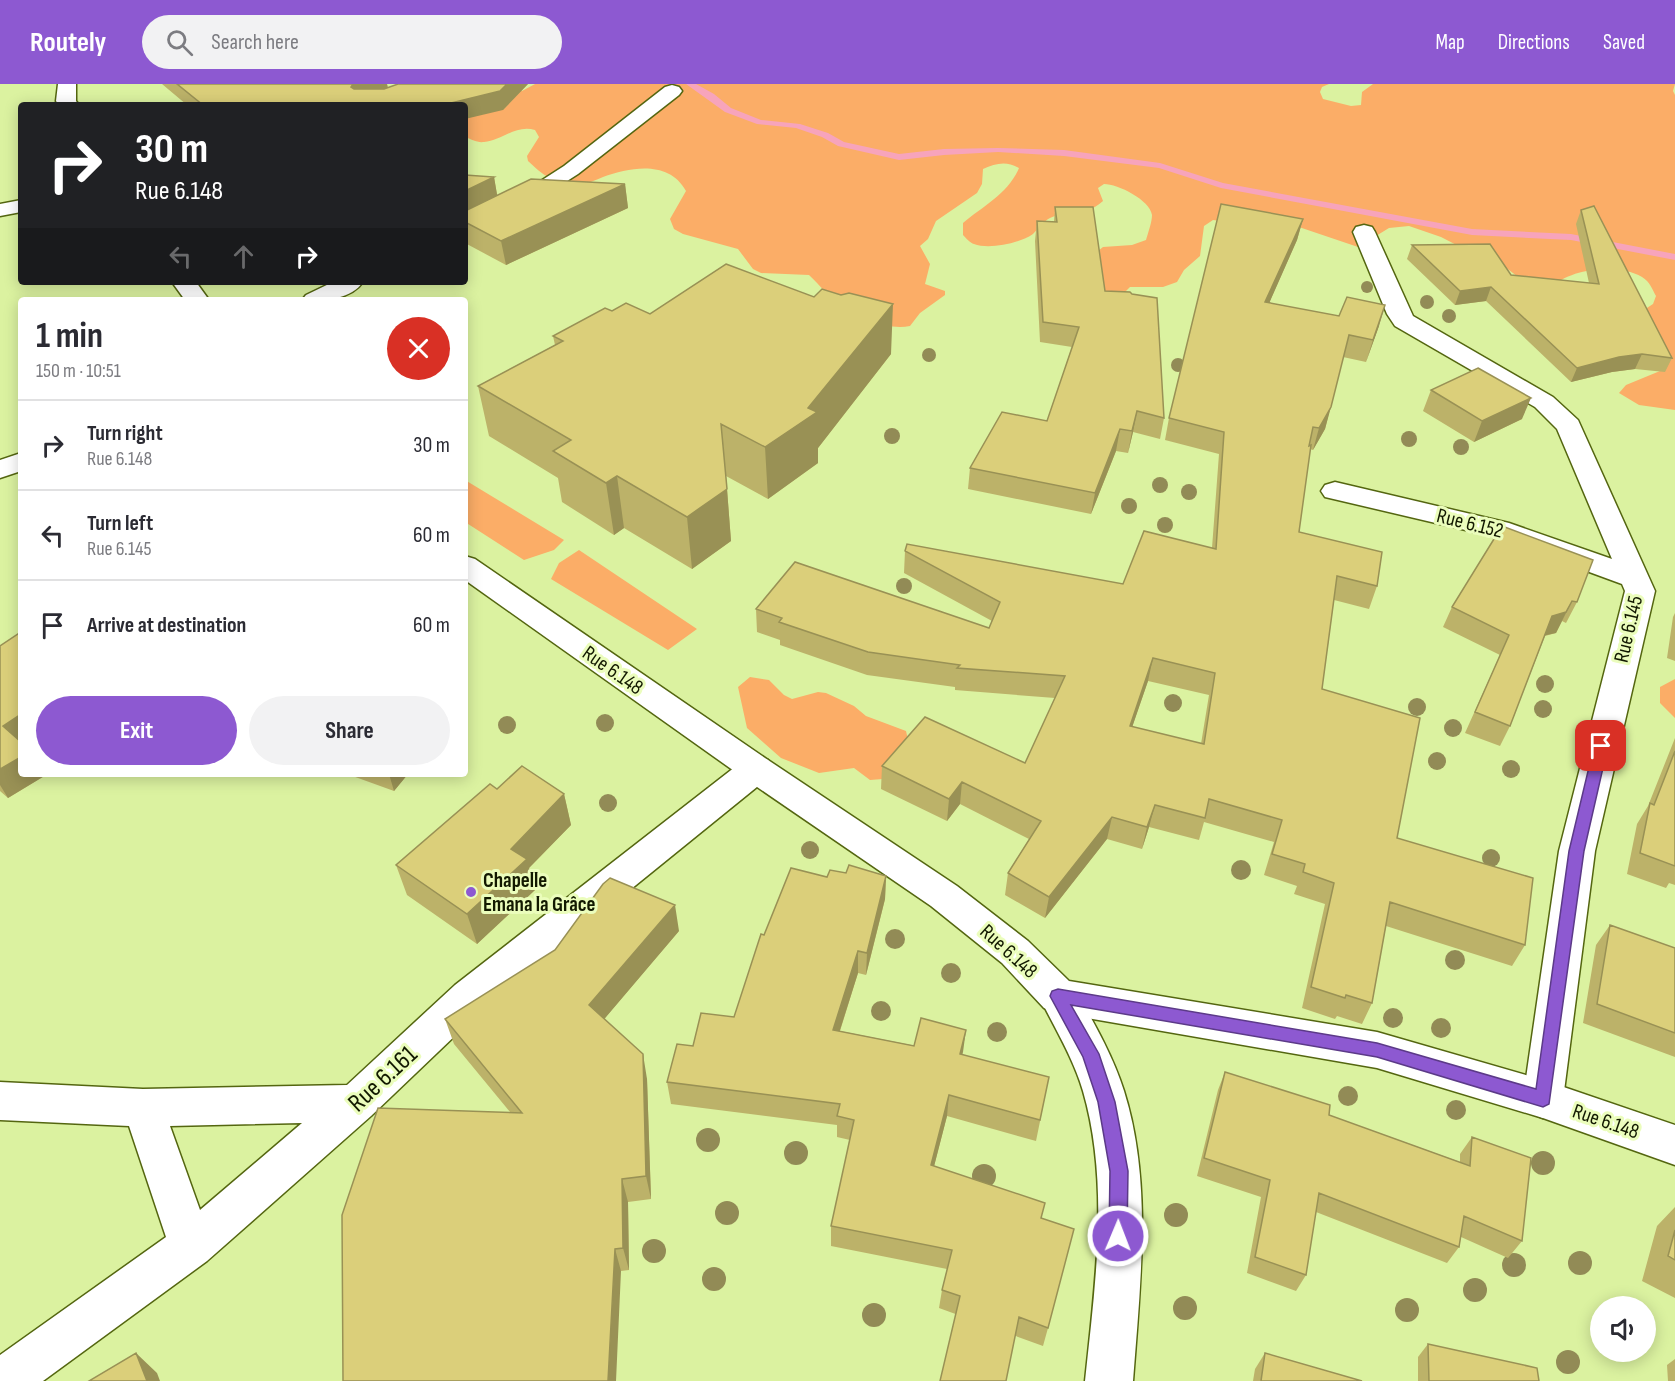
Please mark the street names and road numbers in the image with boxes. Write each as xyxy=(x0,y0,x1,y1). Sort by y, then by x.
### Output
street label: Rue 6.152 xyxy=(1434,503,1506,544)
street label: Rue 6.145 xyxy=(1609,593,1648,665)
street label: Rue 6.148 xyxy=(577,641,648,700)
street label: Rue 6.148 xyxy=(975,919,1042,984)
street label: Rue 6.161 xyxy=(342,1039,424,1119)
street label: Rue 6.148 xyxy=(1569,1098,1642,1144)

